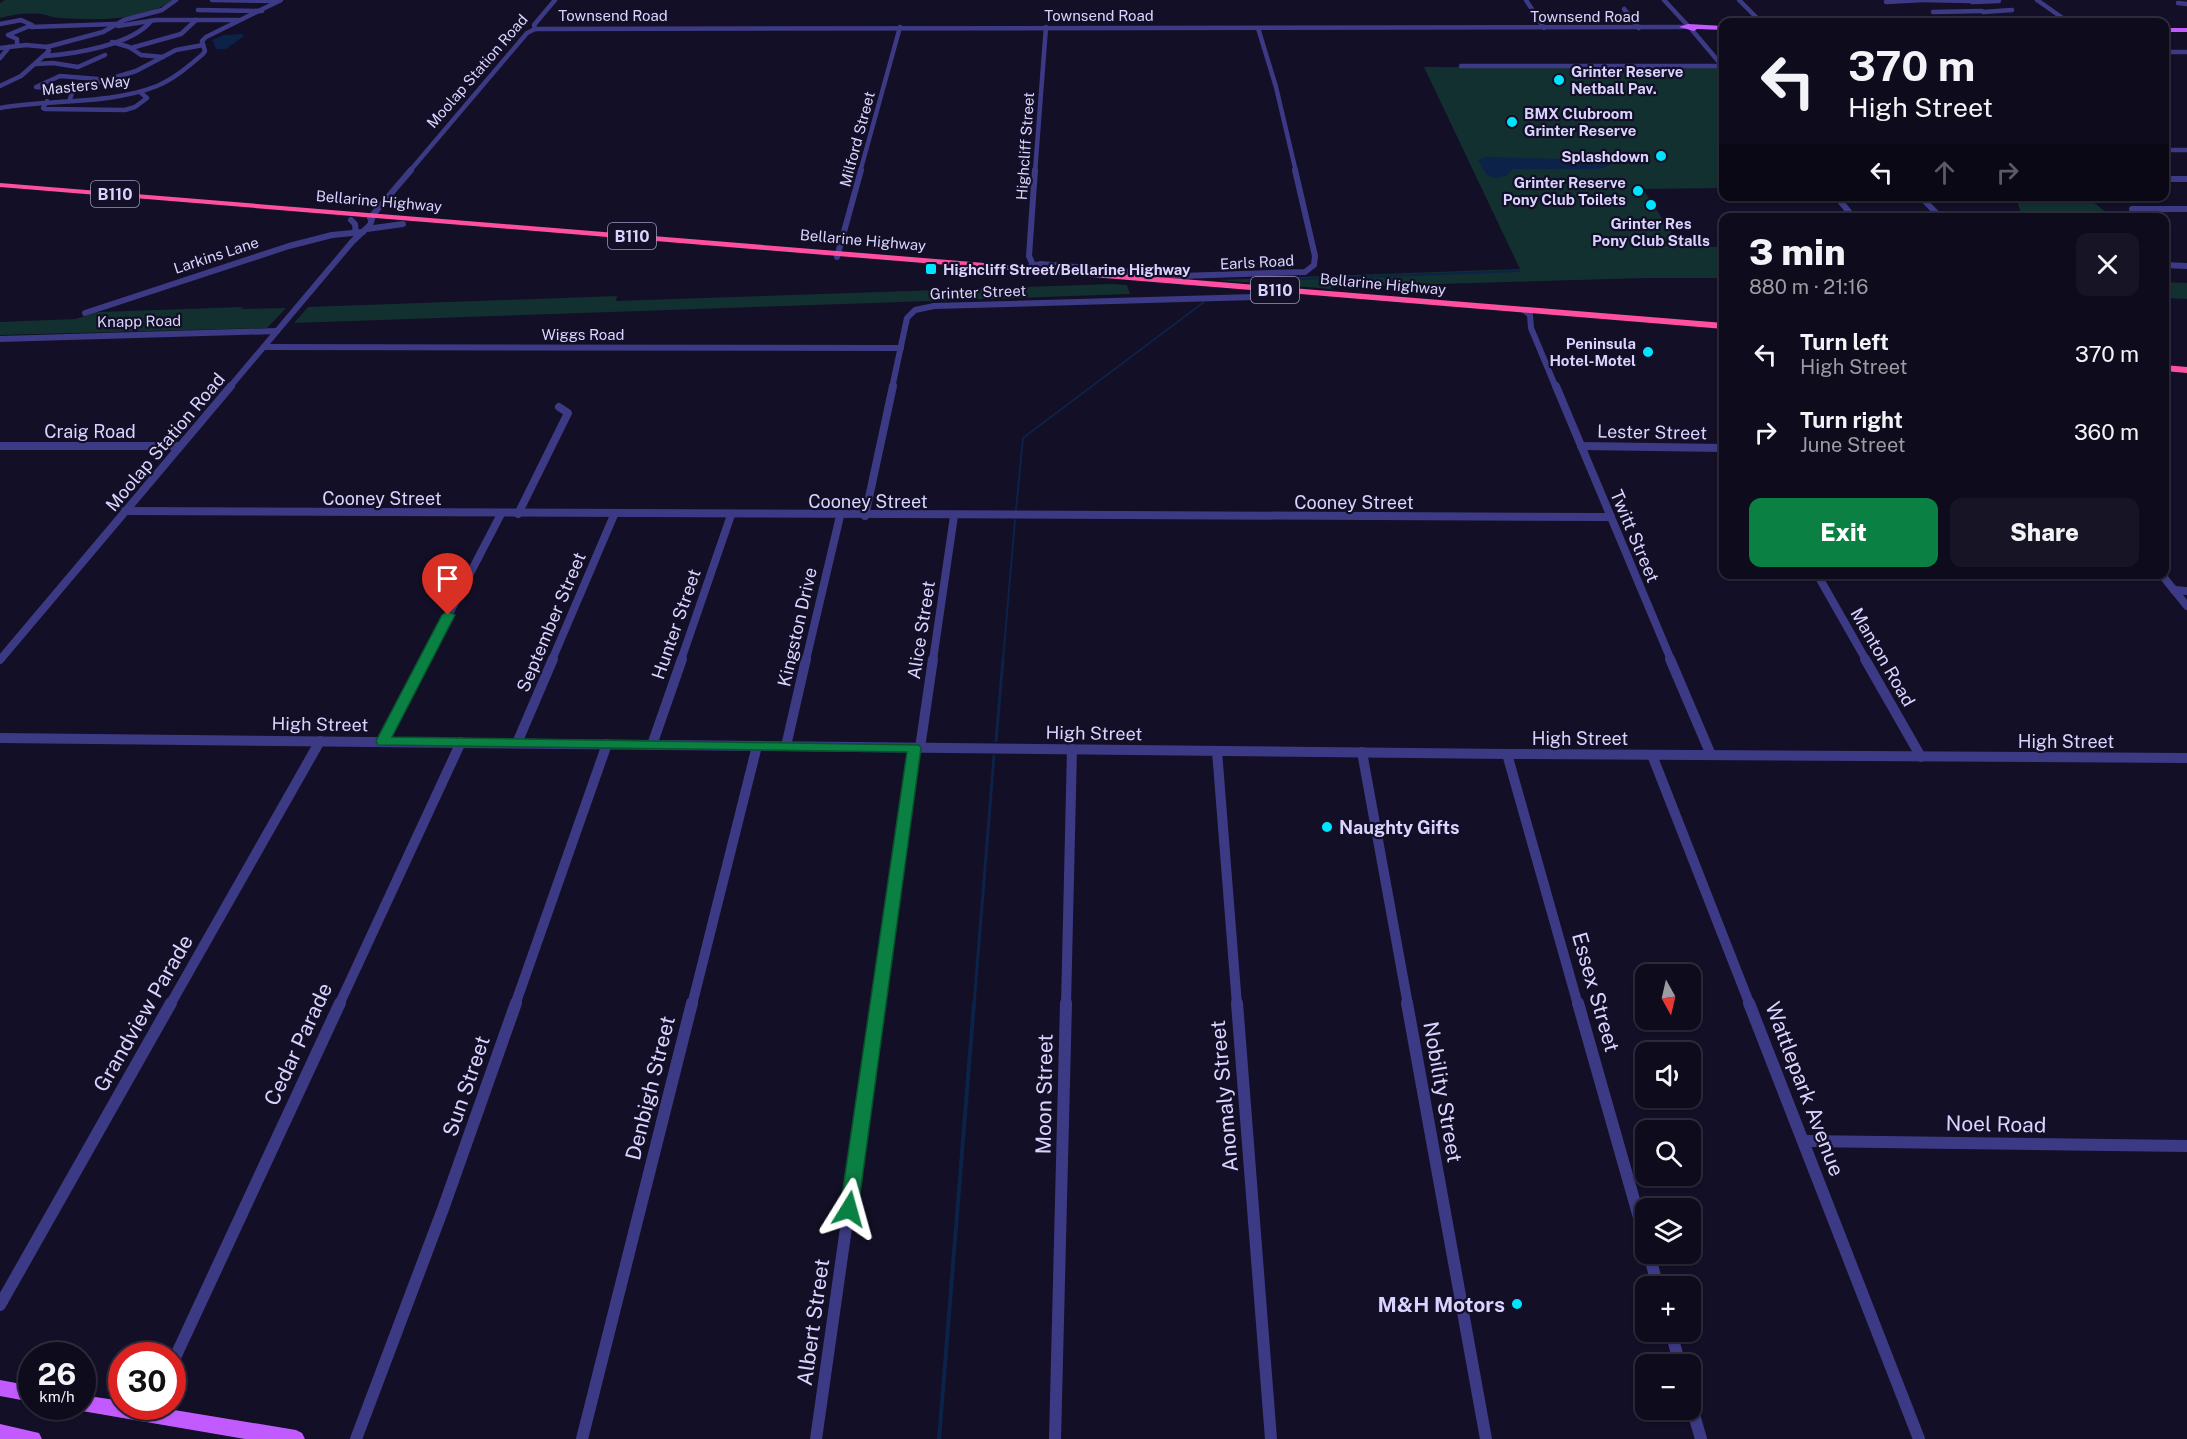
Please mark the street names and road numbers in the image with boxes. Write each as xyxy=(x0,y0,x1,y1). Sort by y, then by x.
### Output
street label: Townsend Road xyxy=(558,7,668,24)
street label: Townsend Road xyxy=(1044,7,1154,24)
street label: Townsend Road xyxy=(1530,8,1640,25)
street label: Moolap Station Road xyxy=(423,11,531,131)
street label: Masters Way xyxy=(41,72,131,98)
street label: Milford Street xyxy=(836,89,878,188)
street label: Highcliff Street xyxy=(1013,91,1037,201)
road number: B110 xyxy=(91,181,139,207)
street label: Bellarine Highway xyxy=(315,187,443,215)
road number: B110 xyxy=(608,223,656,249)
street label: Bellarine Highway xyxy=(799,226,927,254)
street label: Larkins Lane xyxy=(171,233,261,277)
street label: Earls Road xyxy=(1219,252,1295,272)
street label: Bellarine Highway xyxy=(1319,270,1447,298)
road number: B110 xyxy=(1251,277,1299,303)
street label: Grinter Street xyxy=(929,282,1027,302)
street label: Knapp Road xyxy=(97,312,181,330)
street label: Wiggs Road xyxy=(542,326,624,343)
street label: Moolap Station Road xyxy=(101,369,229,515)
street label: Craig Road xyxy=(44,421,136,442)
street label: Lester Street xyxy=(1597,421,1707,443)
street label: Twitt Street xyxy=(1606,487,1664,585)
street label: Cooney Street xyxy=(322,488,442,509)
street label: Cooney Street xyxy=(808,491,928,512)
street label: Cooney Street xyxy=(1294,492,1414,513)
street label: September Street xyxy=(512,549,590,695)
street label: Kingston Drive xyxy=(773,565,821,689)
street label: Hunter Street xyxy=(647,566,705,682)
street label: Alice Street xyxy=(903,579,939,681)
street label: Manton Road xyxy=(1846,604,1920,710)
street label: High Street xyxy=(271,713,369,735)
street label: High Street xyxy=(1045,722,1143,744)
street label: High Street xyxy=(1532,728,1628,749)
street label: High Street xyxy=(2018,731,2114,752)
street label: Essex Street xyxy=(1567,929,1625,1055)
street label: Grandview Parade xyxy=(88,930,198,1096)
street label: Cedar Parade xyxy=(259,979,337,1109)
street label: Wattlepark Avenue xyxy=(1760,998,1850,1180)
street label: Denbigh Street xyxy=(620,1013,680,1163)
street label: Anomaly Street xyxy=(1205,1019,1243,1173)
street label: Nobility Street xyxy=(1418,1020,1468,1164)
street label: Sun Street xyxy=(437,1032,495,1140)
street label: Moon Street xyxy=(1030,1033,1058,1155)
street label: Noel Road xyxy=(1945,1111,2047,1137)
street label: Albert Street xyxy=(792,1257,834,1387)

